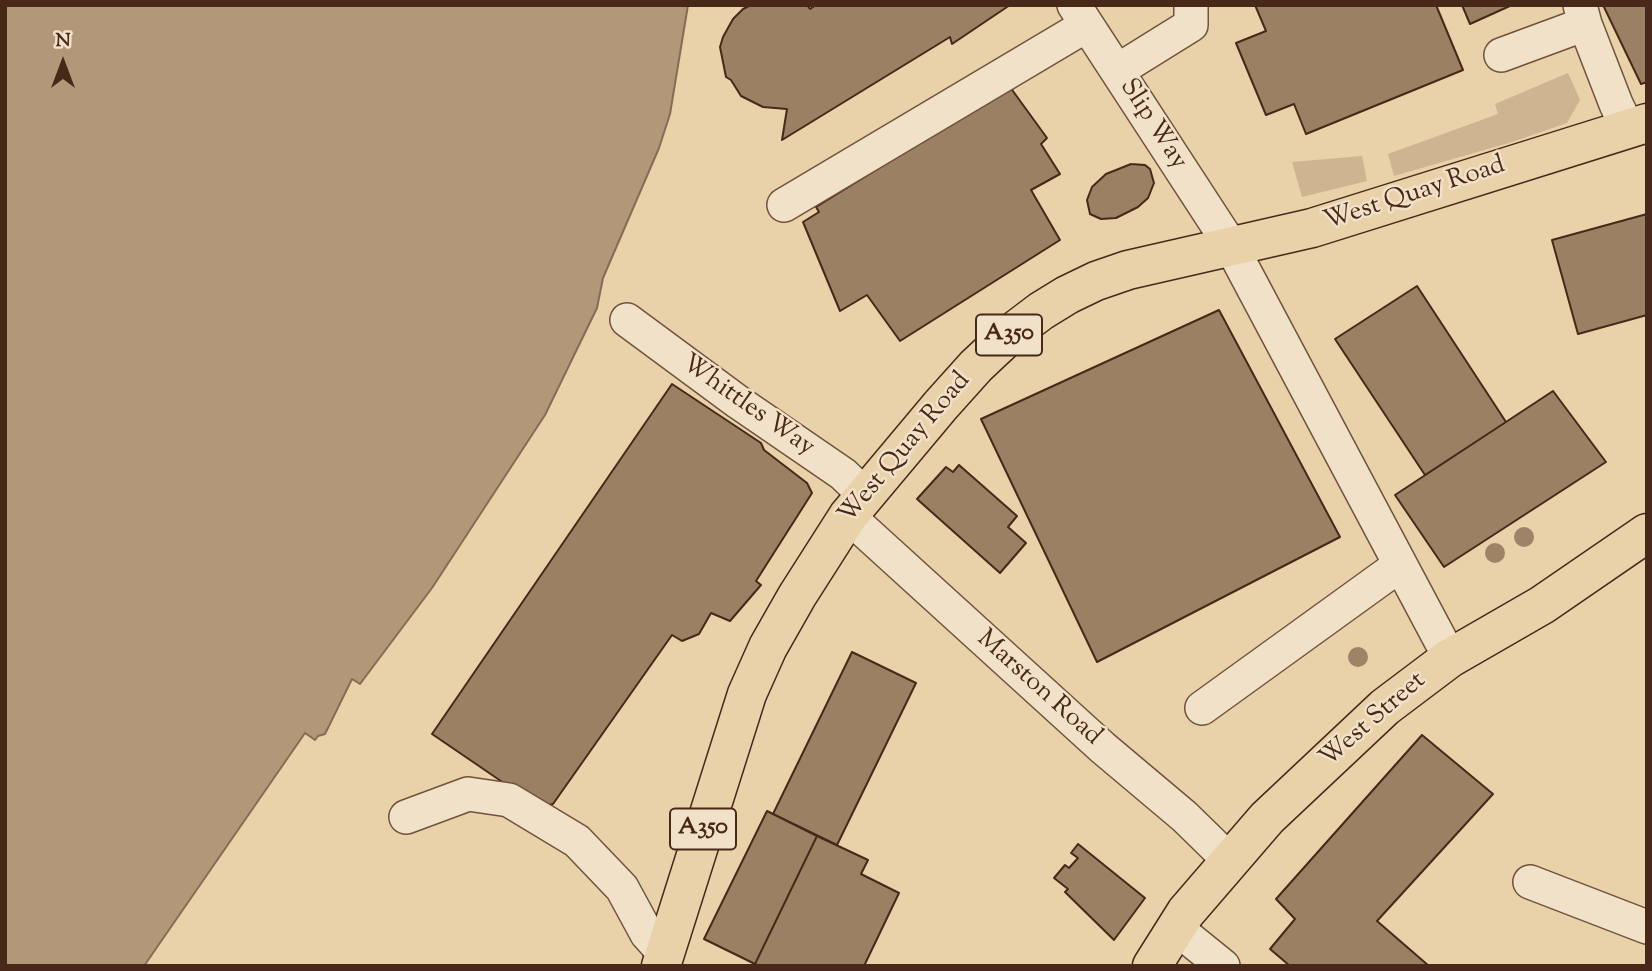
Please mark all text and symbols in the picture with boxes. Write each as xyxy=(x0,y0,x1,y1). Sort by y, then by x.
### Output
north arrow xyxy=(28,28,98,98)
text: N xyxy=(55,28,71,55)
street label: Slip Way xyxy=(1111,74,1193,176)
street label: West Quay Road xyxy=(1321,151,1509,239)
road number: A350 xyxy=(976,314,1042,356)
street label: Whittles Way xyxy=(674,349,820,465)
street label: West Quay Road xyxy=(833,367,979,531)
street label: Marston Road xyxy=(969,625,1107,753)
street label: West Street xyxy=(1315,667,1433,775)
road number: A350 xyxy=(670,808,736,850)

